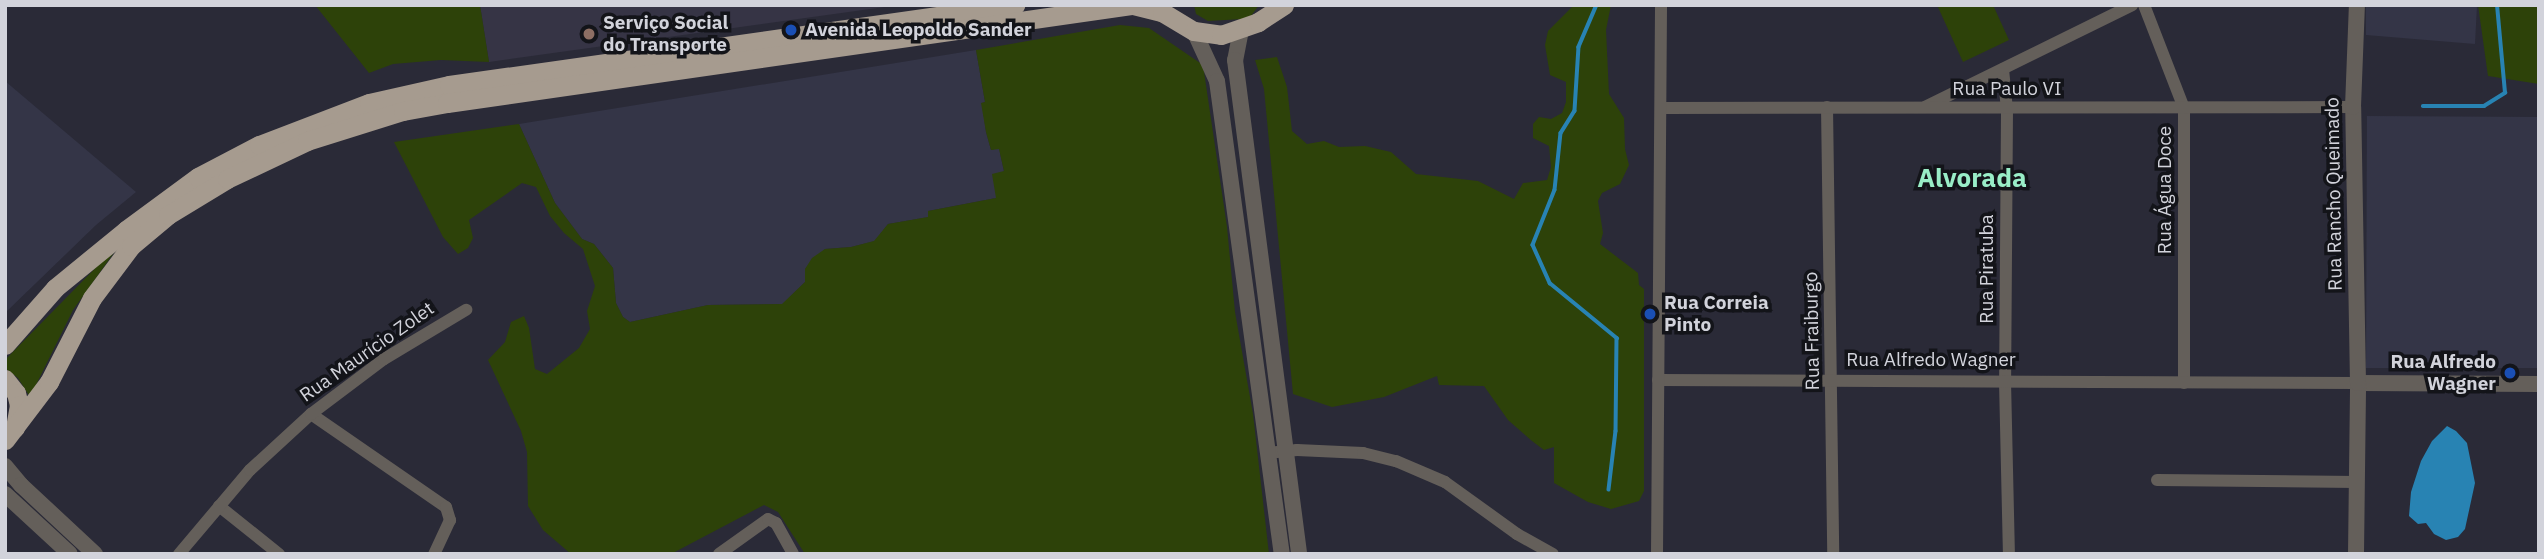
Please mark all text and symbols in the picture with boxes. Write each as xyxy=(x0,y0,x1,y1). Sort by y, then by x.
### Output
place label: Serviço Social do Transporte xyxy=(603,12,728,56)
place label: Avenida Leopoldo Sander xyxy=(805,19,1032,41)
marker: Avenida Leopoldo Sander xyxy=(783,22,799,38)
marker: Serviço Social do Transporte xyxy=(581,26,597,42)
street label: Rua Paulo VI xyxy=(1952,78,2062,100)
street label: Rua Rancho Queimado xyxy=(2321,97,2347,291)
street label: Rua Água Doce xyxy=(2154,126,2176,254)
district label: Alvorada xyxy=(1917,162,2027,194)
street label: Rua Piratuba xyxy=(1976,214,1998,324)
street label: Rua Fraiburgo xyxy=(1800,272,1824,390)
place label: Rua Correia Pinto xyxy=(1664,292,1769,336)
street label: Rua Maurício Zolet xyxy=(295,297,439,407)
marker: Rua Correia Pinto xyxy=(1642,306,1658,322)
street label: Rua Alfredo Wagner xyxy=(1846,349,2016,371)
place label: Rua Alfredo Wagner xyxy=(2390,351,2496,395)
marker: Rua Alfredo Wagner xyxy=(2502,365,2518,381)

